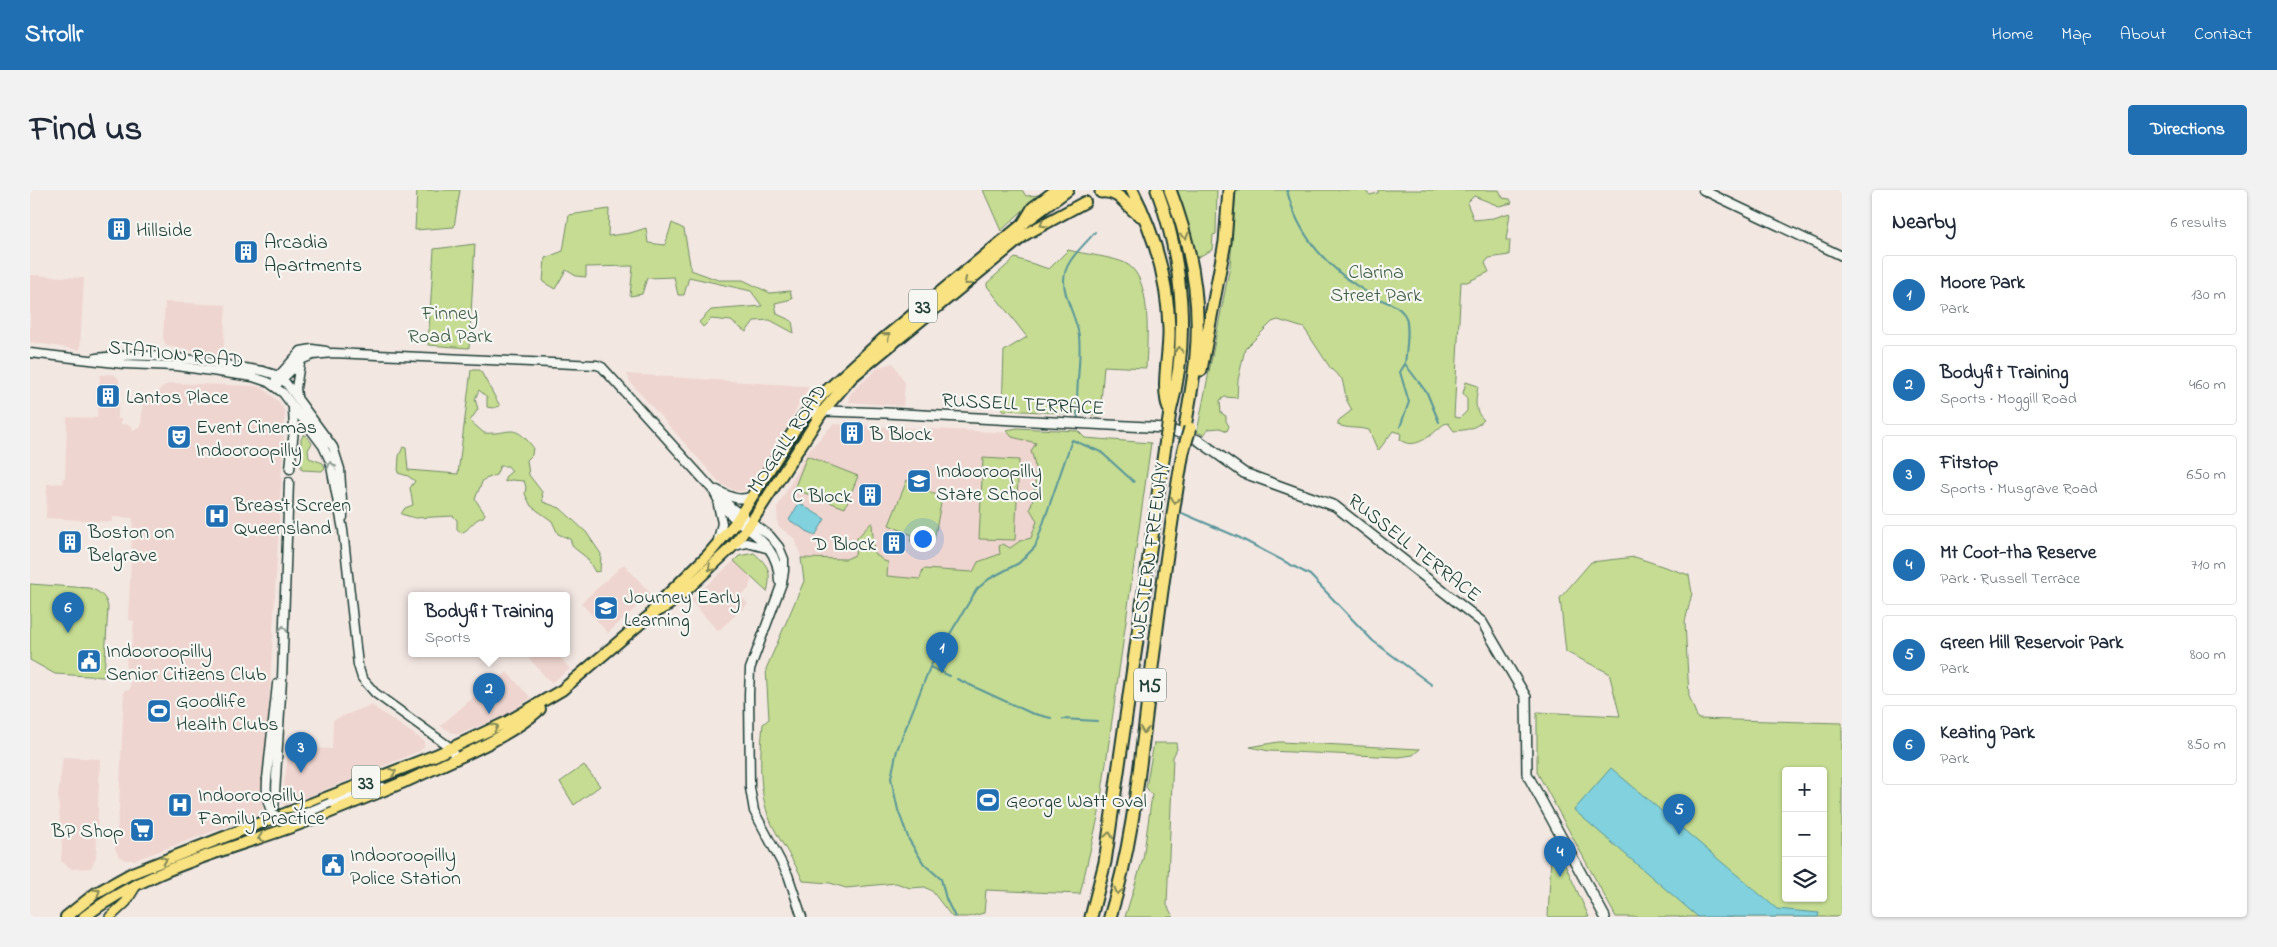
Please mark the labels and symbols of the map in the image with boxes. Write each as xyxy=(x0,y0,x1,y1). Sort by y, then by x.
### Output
building icon: Hillside xyxy=(106,216,132,242)
place label: Hillside xyxy=(136,217,192,246)
one-way arrow xyxy=(1039,217,1048,227)
place label: Arcadia Apartments xyxy=(264,229,362,281)
one-way arrow xyxy=(1179,232,1189,240)
building icon: Arcadia Apartments xyxy=(233,239,259,265)
park label: Clarina Street Park xyxy=(1330,259,1422,311)
one-way arrow xyxy=(963,277,972,286)
road number: 33 xyxy=(909,290,937,322)
park label: Finney Road Park xyxy=(408,300,493,352)
one-way arrow xyxy=(881,333,890,341)
street label: STATION ROAD xyxy=(107,334,245,377)
one-way arrow xyxy=(1174,346,1185,354)
street label: MOGGILL ROAD xyxy=(741,379,835,500)
building icon: Lantos Place xyxy=(95,383,121,409)
place label: Lantos Place xyxy=(126,384,229,413)
street label: RUSSELL TERRACE xyxy=(941,387,1105,424)
place label: Event Cinemas Indooroopilly xyxy=(196,414,317,466)
building icon: B Block xyxy=(839,420,865,446)
place label: B Block xyxy=(869,421,932,450)
theatre icon: Event Cinemas Indooroopilly xyxy=(166,424,192,450)
place label: Indooroopilly State School xyxy=(936,458,1042,510)
one-way arrow xyxy=(326,460,337,469)
street label: WESTERN FREEWAY xyxy=(1125,461,1178,642)
school or university icon: Indooroopilly State School xyxy=(906,468,932,494)
building icon: C Block xyxy=(857,482,883,508)
place label: C Block xyxy=(792,483,852,512)
street label: RUSSELL TERRACE xyxy=(1341,488,1486,610)
place label: Breast Screen Queensland xyxy=(233,492,351,544)
one-way arrow xyxy=(1170,496,1180,504)
hospital icon: Breast Screen Queensland xyxy=(204,503,230,529)
place label: Boston on Belgrave xyxy=(87,519,174,572)
your location xyxy=(910,526,936,552)
building icon: Boston on Belgrave xyxy=(57,529,83,555)
building icon: D Block xyxy=(881,530,907,556)
place label: D Block xyxy=(812,531,876,560)
one-way arrow xyxy=(707,562,716,571)
place label: Journey Early Learning xyxy=(624,584,740,637)
pin: 6 xyxy=(52,592,84,633)
school or university icon: Journey Early Learning xyxy=(593,595,619,621)
one-way arrow xyxy=(278,625,288,632)
pin: 1 xyxy=(926,632,958,673)
place label: Indooroopilly Senior Citizens Club xyxy=(106,638,267,690)
public building icon: Indooroopilly Senior Citizens Club xyxy=(76,648,102,674)
road number: M5 xyxy=(1134,668,1166,702)
pin: 2 xyxy=(473,673,505,714)
place label: Goodlife Health Clubs xyxy=(176,688,278,740)
sports icon: Goodlife Health Clubs xyxy=(146,698,172,724)
one-way arrow xyxy=(490,723,499,734)
one-way arrow xyxy=(1139,727,1150,735)
pin: 3 xyxy=(285,732,317,773)
road number: 33 xyxy=(352,766,380,798)
one-way arrow xyxy=(388,768,396,778)
place label: Indooroopilly Family Practice xyxy=(197,782,325,834)
sports icon: George Watt Oval xyxy=(975,787,1001,813)
place label: George Watt Oval xyxy=(1006,788,1147,818)
hospital icon: Indooroopilly Family Practice xyxy=(167,792,193,818)
pin: 5 xyxy=(1663,794,1695,835)
supermarket icon: BP Shop xyxy=(129,817,155,843)
place label: BP Shop xyxy=(51,818,124,847)
one-way arrow xyxy=(1104,831,1114,840)
one-way arrow xyxy=(257,832,265,842)
pin: 4 xyxy=(1544,836,1576,877)
place label: Indooroopilly Police Station xyxy=(350,842,461,894)
public building icon: Indooroopilly Police Station xyxy=(320,852,346,878)
one-way arrow xyxy=(159,856,168,866)
one-way arrow xyxy=(1113,886,1124,895)
one-way arrow xyxy=(92,889,101,899)

